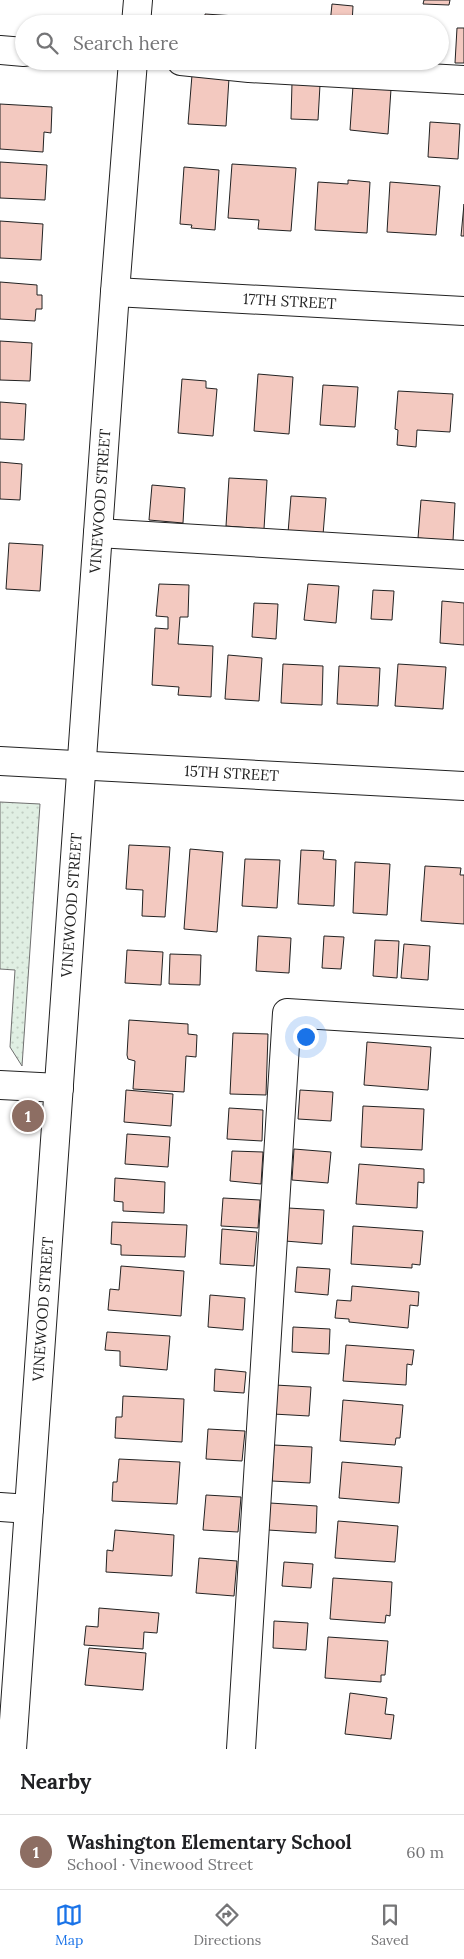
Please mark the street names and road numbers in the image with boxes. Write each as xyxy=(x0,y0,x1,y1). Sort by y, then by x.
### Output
street label: 17TH STREET xyxy=(243,289,337,313)
street label: VINEWOOD STREET xyxy=(85,428,114,575)
street label: 15TH STREET xyxy=(184,761,280,785)
street label: VINEWOOD STREET xyxy=(56,832,86,979)
street label: VINEWOOD STREET xyxy=(28,1236,57,1383)

